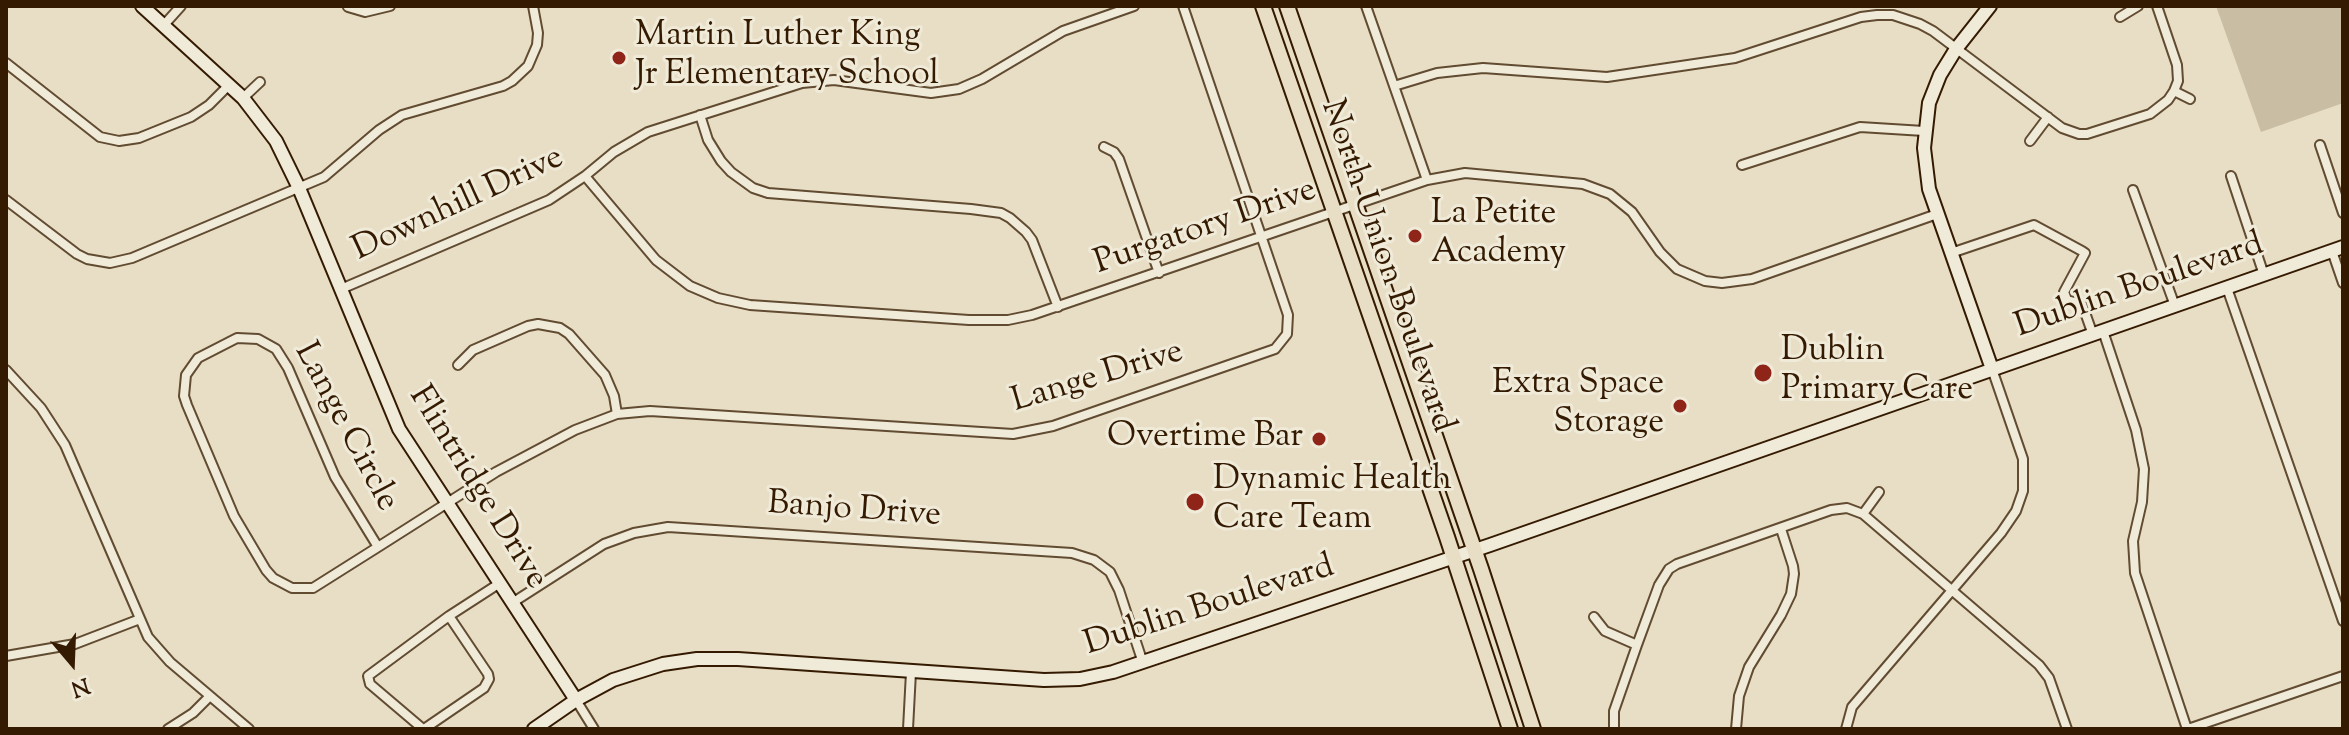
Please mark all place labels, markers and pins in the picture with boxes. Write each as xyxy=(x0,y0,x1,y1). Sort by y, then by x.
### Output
place label: Martin Luther King Jr Elementary School xyxy=(635,18,939,98)
marker: Martin Luther King Jr Elementary School xyxy=(610,49,628,67)
place label: La Petite Academy xyxy=(1431,196,1566,276)
marker: La Petite Academy xyxy=(1406,227,1424,245)
place label: Dublin Primary Care xyxy=(1781,333,1973,412)
marker: Dublin Primary Care xyxy=(1752,362,1774,384)
place label: Extra Space Storage xyxy=(1492,366,1664,446)
marker: Extra Space Storage xyxy=(1671,397,1689,415)
place label: Overtime Bar xyxy=(1107,419,1303,459)
marker: Overtime Bar xyxy=(1310,430,1328,448)
place label: Dynamic Health Care Team xyxy=(1213,462,1452,542)
marker: Dynamic Health Care Team xyxy=(1184,491,1206,513)

